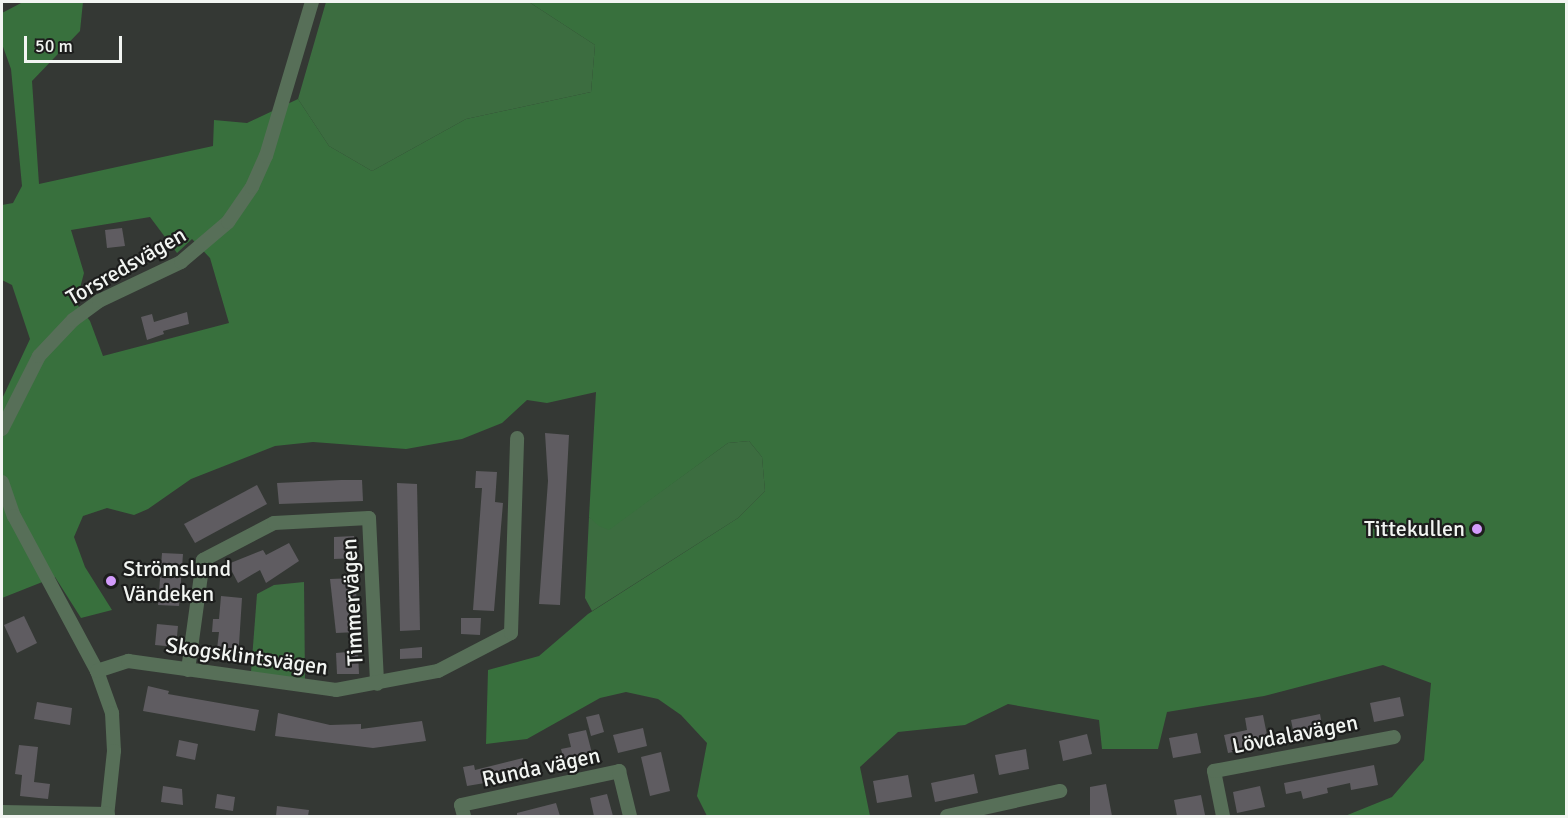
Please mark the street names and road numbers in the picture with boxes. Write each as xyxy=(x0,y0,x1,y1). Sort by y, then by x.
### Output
street label: Torsredsvägen xyxy=(61,221,191,311)
street label: Timmervägen xyxy=(335,538,369,666)
street label: Skogsklintsvägen xyxy=(164,632,330,680)
street label: Lövdalavägen xyxy=(1230,709,1360,759)
street label: Runda vägen xyxy=(480,742,602,792)

